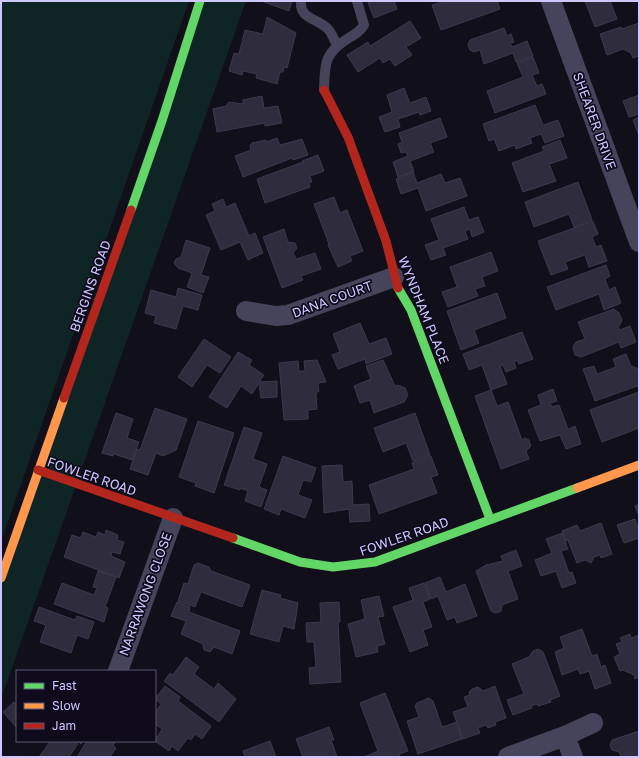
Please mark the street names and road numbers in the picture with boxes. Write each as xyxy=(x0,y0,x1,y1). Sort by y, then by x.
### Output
street label: SHEARER DRIVE xyxy=(570,70,620,172)
street label: BERGINS ROAD xyxy=(66,238,114,334)
street label: WYNDHAM PLACE xyxy=(395,254,453,366)
street label: DANA COURT xyxy=(290,277,374,321)
street label: FOWLER ROAD xyxy=(45,453,139,499)
street label: FOWLER ROAD xyxy=(357,513,451,559)
street label: NARRAWONG CLOSE xyxy=(115,530,175,658)

